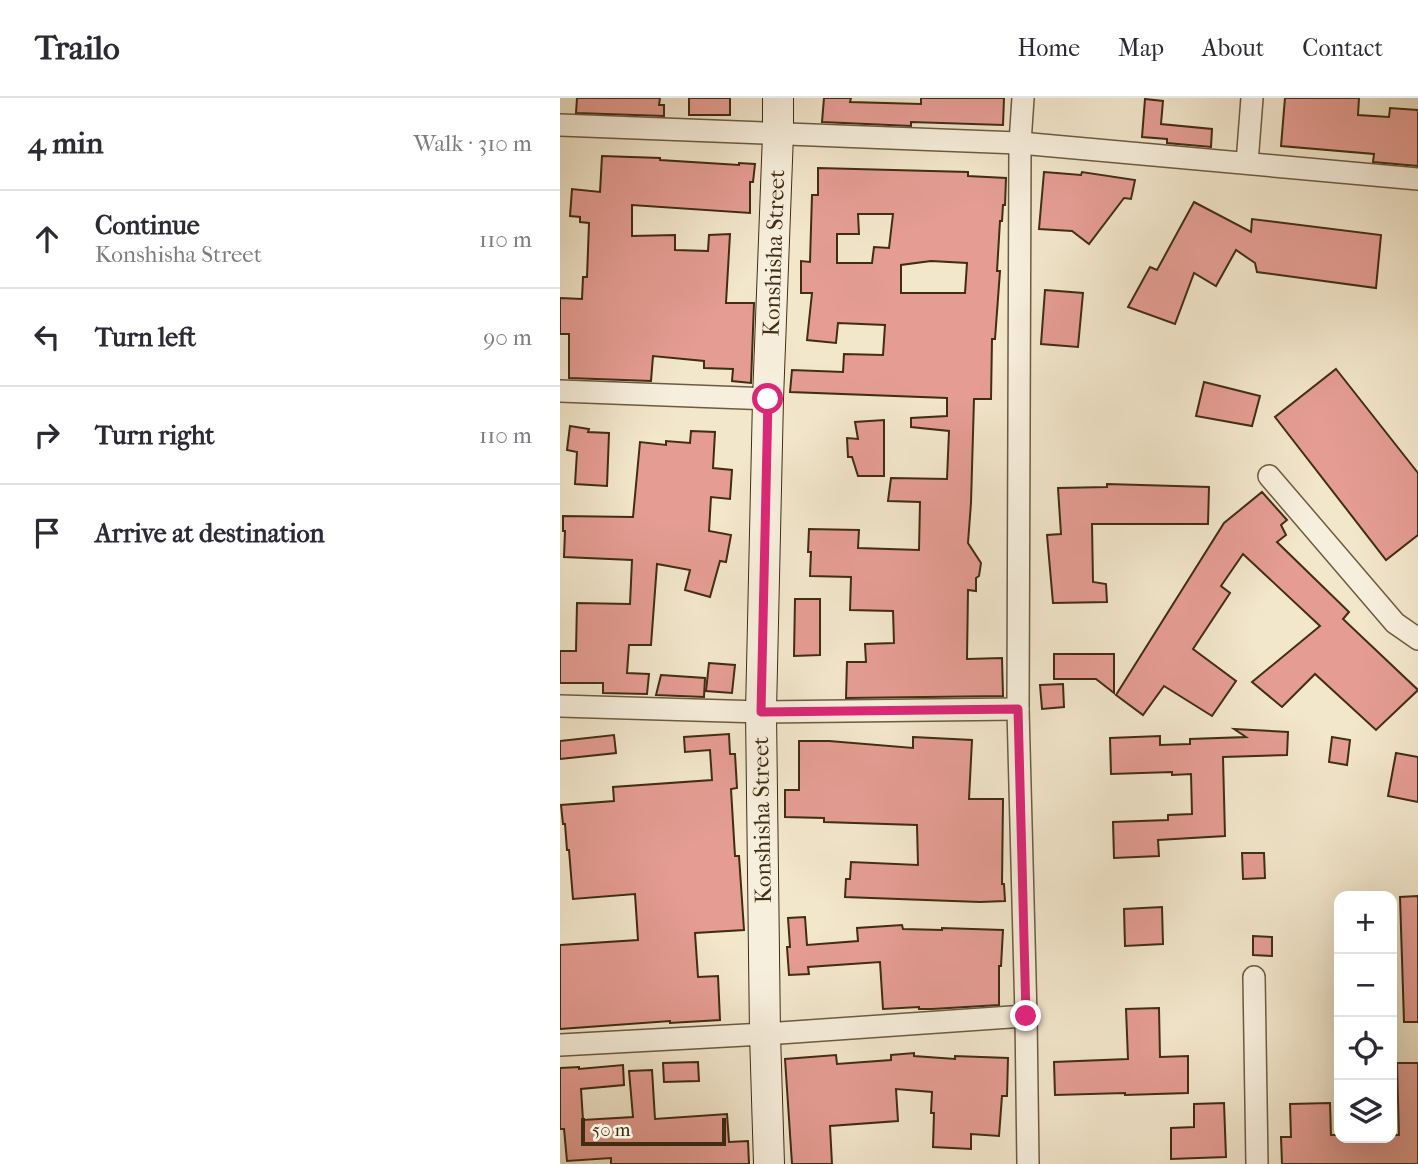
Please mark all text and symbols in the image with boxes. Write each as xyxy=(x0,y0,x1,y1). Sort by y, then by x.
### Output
text: Trailo xyxy=(35,29,120,68)
text: Home xyxy=(1018,34,1080,62)
text: Map xyxy=(1118,34,1164,62)
text: About xyxy=(1202,34,1264,62)
text: Contact xyxy=(1302,34,1383,62)
text: 4 min xyxy=(28,126,103,161)
text: Walk · 310 m xyxy=(413,130,532,157)
street label: Konshisha Street xyxy=(758,169,790,337)
text: Continue xyxy=(95,210,200,241)
icon: ahead xyxy=(28,220,66,258)
text: 110 m xyxy=(479,226,532,253)
text: Konshisha Street xyxy=(95,241,262,268)
icon: left xyxy=(28,318,66,356)
text: Turn left xyxy=(95,322,196,353)
text: 90 m xyxy=(483,324,532,351)
route start xyxy=(752,383,783,414)
icon: right xyxy=(28,416,66,454)
text: Turn right xyxy=(95,420,215,451)
text: 110 m xyxy=(479,422,532,449)
icon: arrive xyxy=(28,514,66,552)
text: Arrive at destination xyxy=(95,518,325,549)
street label: Konshisha Street xyxy=(747,736,777,904)
map controls xyxy=(1334,891,1397,1143)
button: + xyxy=(1334,891,1397,954)
button: − xyxy=(1334,954,1397,1017)
route end xyxy=(1010,1000,1041,1031)
button: locate xyxy=(1334,1017,1397,1080)
button: layers xyxy=(1334,1080,1397,1143)
scale bar xyxy=(581,1115,726,1147)
text: 50 m xyxy=(592,1119,631,1141)

